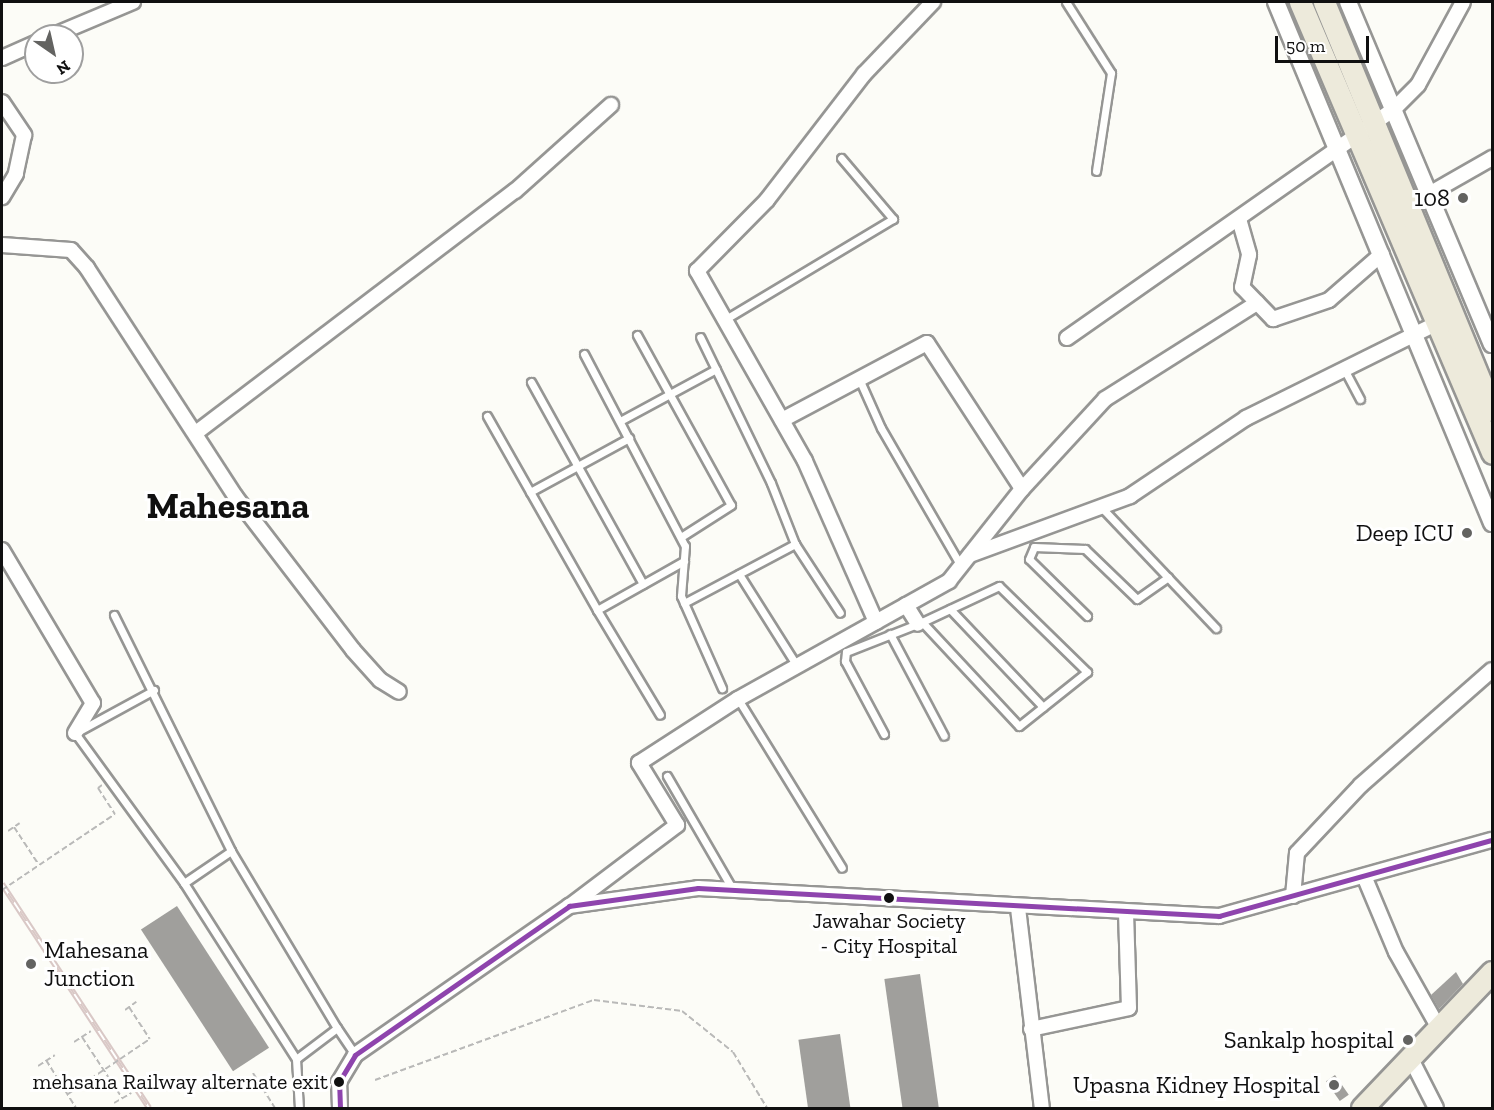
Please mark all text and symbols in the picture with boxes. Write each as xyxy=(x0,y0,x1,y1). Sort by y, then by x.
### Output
north arrow xyxy=(24,24,84,84)
scale bar xyxy=(1278,24,1372,62)
text: 50 m xyxy=(1286,35,1325,57)
text: N xyxy=(53,56,74,79)
place label: 108 xyxy=(1414,184,1450,212)
marker: 108 xyxy=(1454,189,1472,207)
district label: Mahesana xyxy=(147,484,309,528)
place label: Deep ICU xyxy=(1356,519,1454,547)
marker: Deep ICU xyxy=(1458,524,1476,542)
marker: Jawahar Society - City Hospital xyxy=(883,892,895,904)
place label: Jawahar Society - City Hospital xyxy=(812,907,966,958)
place label: Mahesana Junction xyxy=(44,936,149,992)
marker: Mahesana Junction xyxy=(22,955,40,973)
place label: Sankalp hospital xyxy=(1224,1026,1394,1054)
marker: Sankalp hospital xyxy=(1399,1031,1417,1049)
place label: mehsana Railway alternate exit xyxy=(32,1069,328,1095)
place label: Upasna Kidney Hospital xyxy=(1072,1071,1320,1099)
marker: mehsana Railway alternate exit xyxy=(333,1076,345,1088)
marker: Upasna Kidney Hospital xyxy=(1325,1076,1343,1094)

